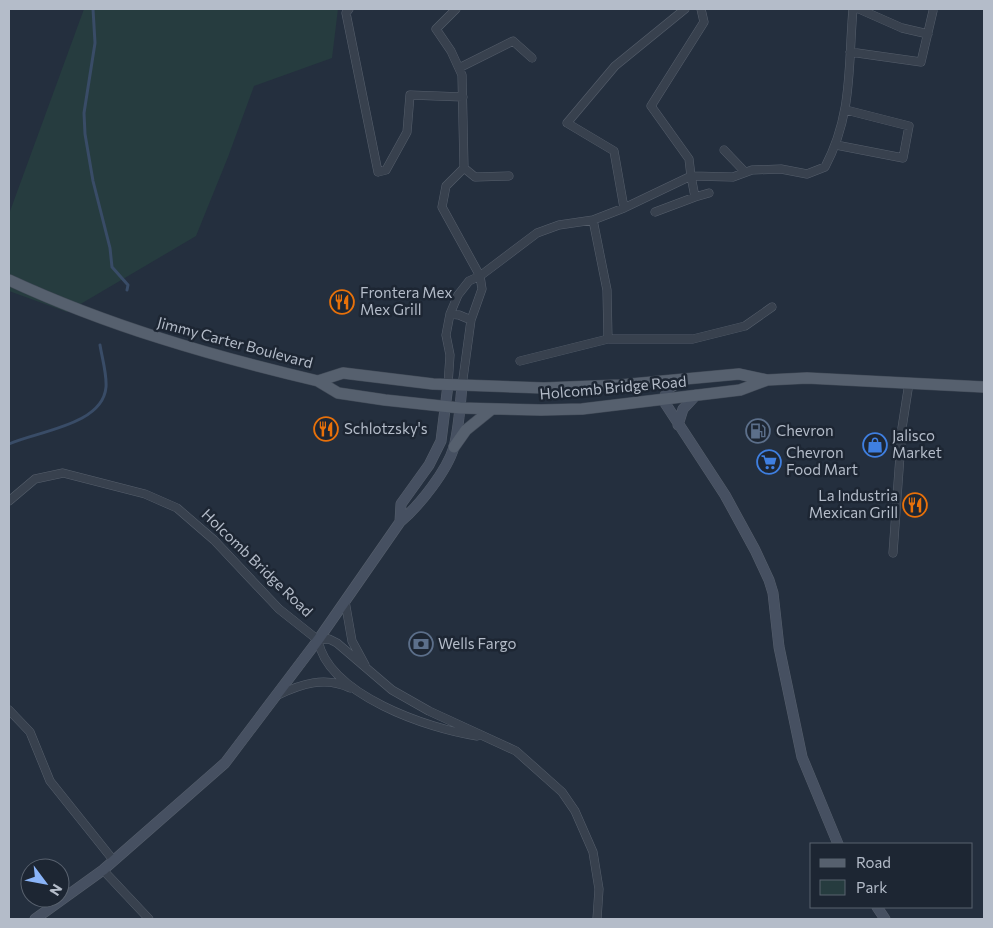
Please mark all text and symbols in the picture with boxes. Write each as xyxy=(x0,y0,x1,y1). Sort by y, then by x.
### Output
place label: Frontera Mex Mex Grill xyxy=(360,283,452,318)
restaurant icon: Frontera Mex Mex Grill xyxy=(329,289,355,315)
street label: Jimmy Carter Boulevard xyxy=(156,313,315,371)
street label: Holcomb Bridge Road xyxy=(539,372,687,402)
restaurant icon: Schlotzsky's xyxy=(313,416,339,442)
fuel station icon: Chevron xyxy=(745,418,771,444)
place label: Schlotzsky's xyxy=(344,419,428,437)
place label: Chevron xyxy=(776,421,834,439)
place label: Jalisco Market xyxy=(892,426,942,461)
shop icon: Jalisco Market xyxy=(862,432,888,458)
place label: Chevron Food Mart xyxy=(786,443,858,478)
supermarket icon: Chevron Food Mart xyxy=(756,449,782,475)
place label: La Industria Mexican Grill xyxy=(809,486,898,521)
restaurant icon: La Industria Mexican Grill xyxy=(902,492,928,518)
street label: Holcomb Bridge Road xyxy=(198,505,317,620)
bank icon: Wells Fargo xyxy=(408,631,434,657)
place label: Wells Fargo xyxy=(438,634,517,652)
legend xyxy=(810,843,973,908)
text: Road xyxy=(856,853,891,871)
north arrow xyxy=(20,858,70,908)
text: Park xyxy=(856,878,887,896)
text: N xyxy=(46,881,66,899)

